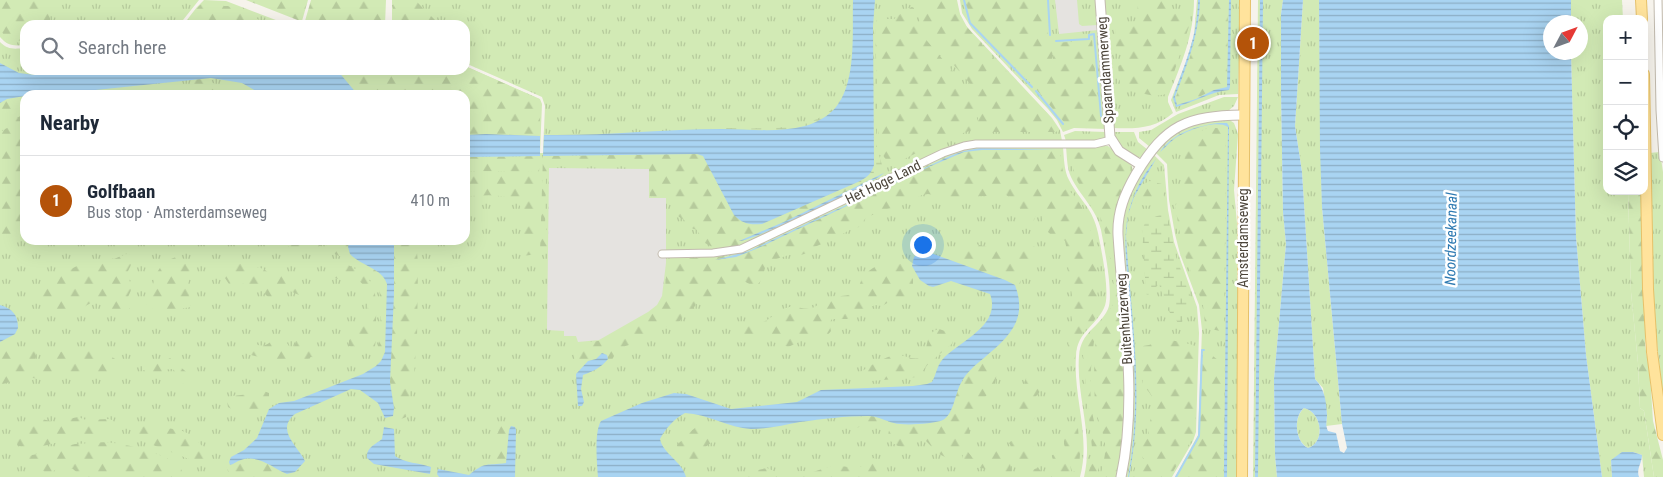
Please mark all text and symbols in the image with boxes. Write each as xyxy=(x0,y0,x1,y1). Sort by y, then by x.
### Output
north arrow xyxy=(1543,15,1588,60)
map controls xyxy=(1603,15,1648,195)
button: + xyxy=(1603,15,1648,60)
street label: Spaarndammerweg xyxy=(1093,16,1117,124)
search box xyxy=(20,20,470,75)
pin: 1 xyxy=(1237,24,1269,62)
icon: search xyxy=(38,34,66,62)
text: Search here xyxy=(78,36,166,59)
button: − xyxy=(1603,60,1648,105)
button: locate xyxy=(1603,105,1648,150)
text: Nearby xyxy=(40,111,99,135)
button: layers xyxy=(1603,150,1648,195)
street label: Het Hoge Land xyxy=(843,157,923,207)
text: Golfbaan xyxy=(87,180,155,203)
street label: Amsterdamseweg xyxy=(1235,188,1251,288)
text: 1 xyxy=(52,191,60,210)
text: 410 m xyxy=(411,191,450,210)
water label: Noordzeekanaal xyxy=(1441,192,1461,286)
text: Bus stop · Amsterdamseweg xyxy=(87,203,267,222)
your location xyxy=(910,232,936,258)
street label: Buitenhuizerweg xyxy=(1113,273,1135,365)

